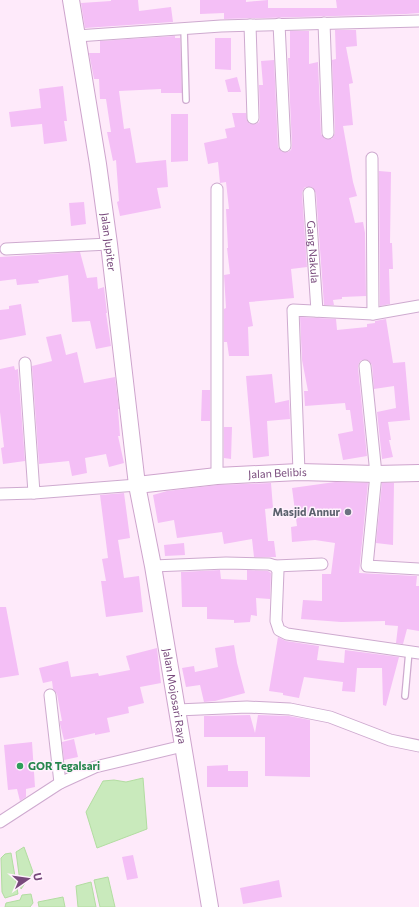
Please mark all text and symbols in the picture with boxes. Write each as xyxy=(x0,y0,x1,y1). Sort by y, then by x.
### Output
street label: Jalan Jupiter xyxy=(98,212,119,273)
street label: Gang Nakula xyxy=(305,220,322,284)
street label: Jalan Belibis xyxy=(248,465,307,481)
place label: Masjid Annur xyxy=(272,505,340,518)
marker: Masjid Annur xyxy=(343,507,353,517)
street label: Jalan Mojosari Raya xyxy=(160,647,190,745)
place label: GOR Tegalsari xyxy=(28,759,100,772)
marker: GOR Tegalsari xyxy=(15,761,25,771)
north arrow xyxy=(8,859,48,899)
text: U xyxy=(31,871,45,882)

